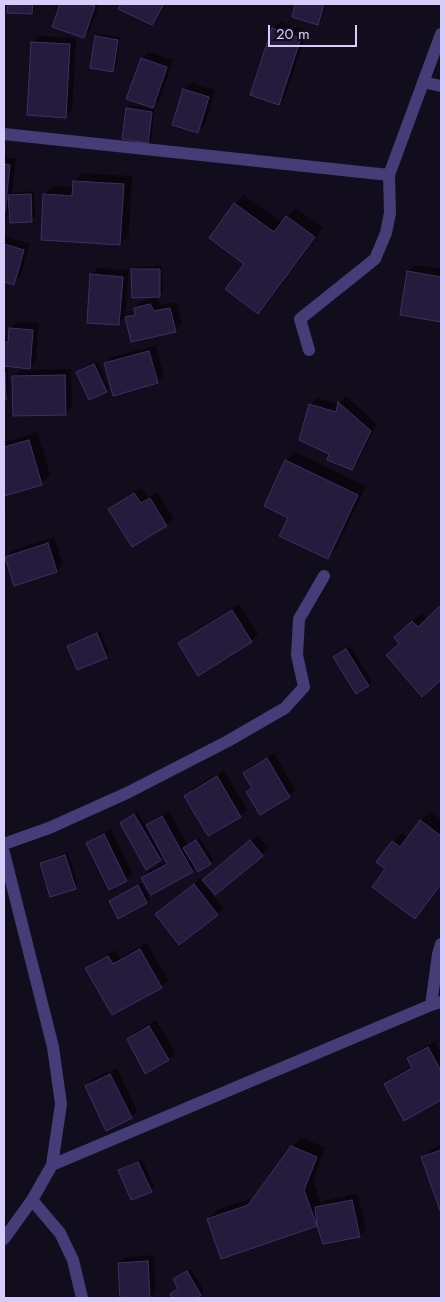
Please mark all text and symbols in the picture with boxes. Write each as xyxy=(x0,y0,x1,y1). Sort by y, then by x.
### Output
scale bar xyxy=(270,15,359,47)
text: 20 m xyxy=(276,23,310,45)

